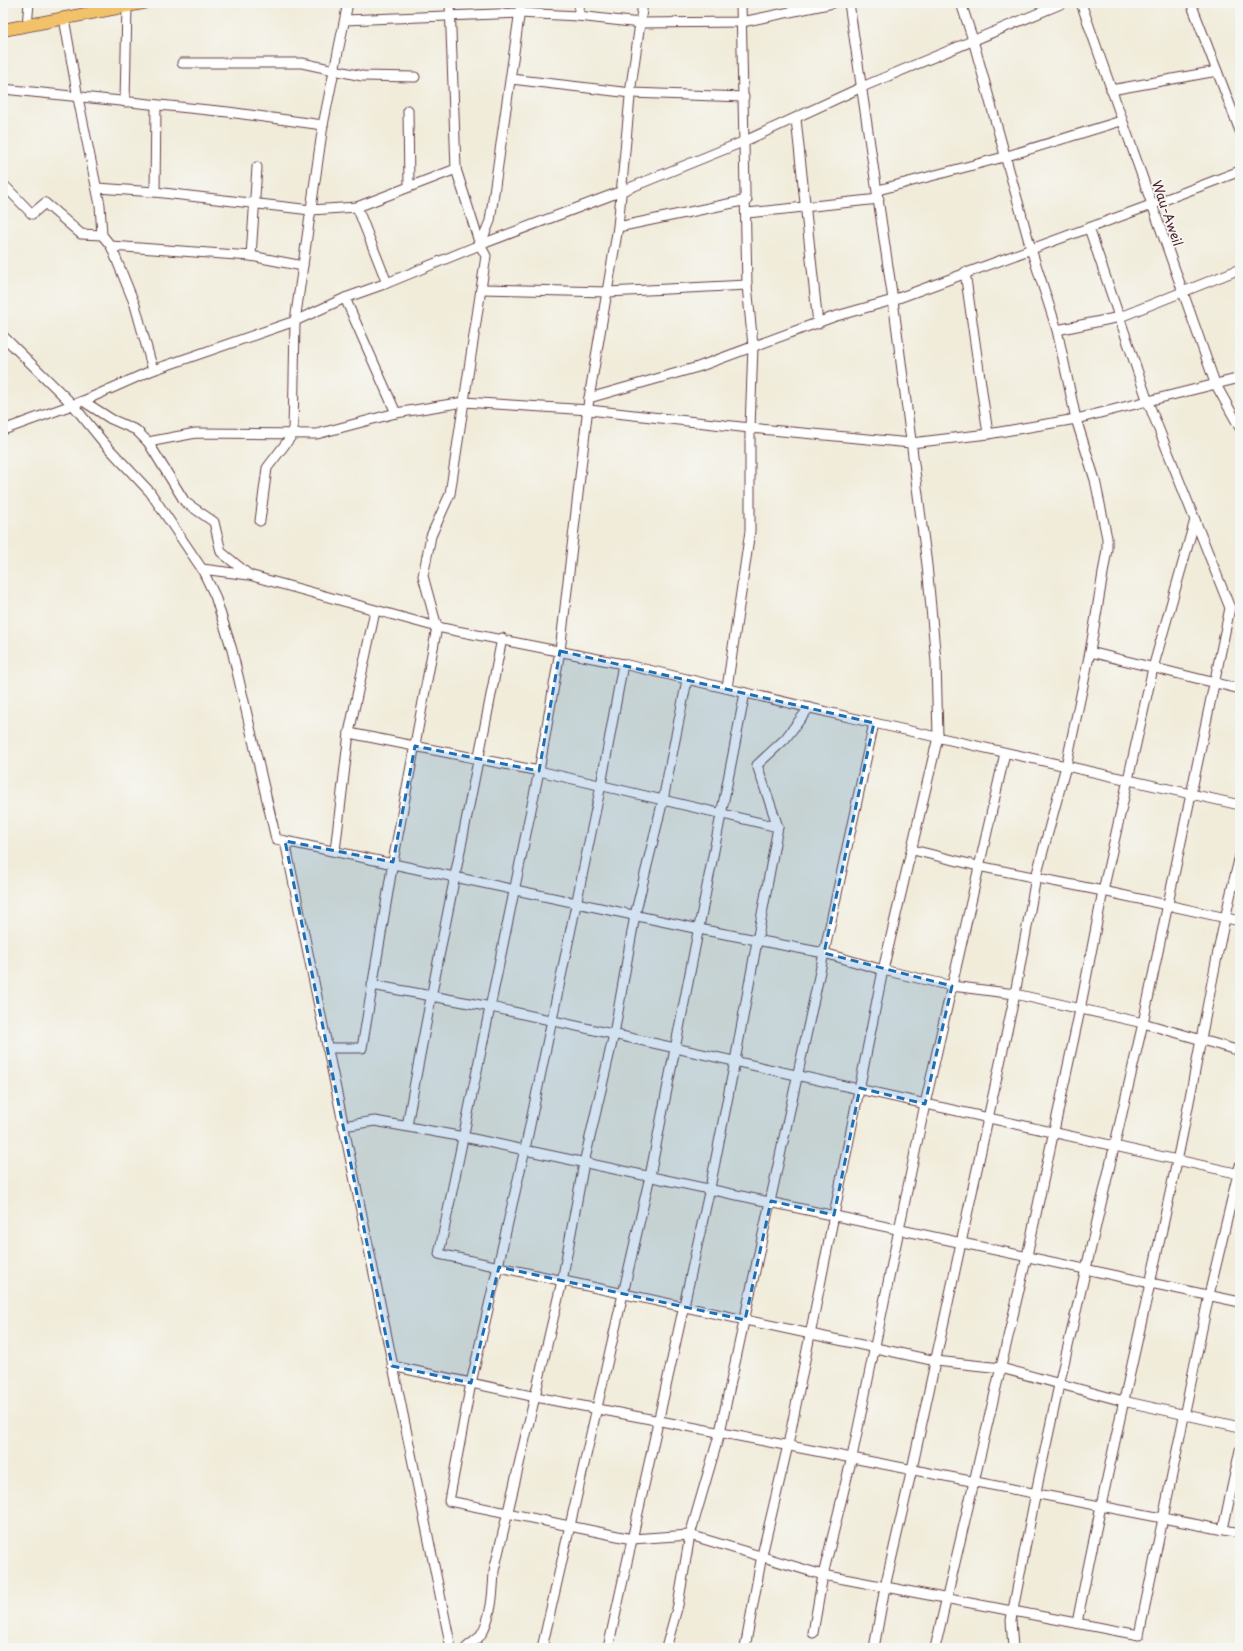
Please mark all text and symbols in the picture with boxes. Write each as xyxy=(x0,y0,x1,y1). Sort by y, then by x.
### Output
street label: Wau-Aweil xyxy=(1148,178,1188,248)

